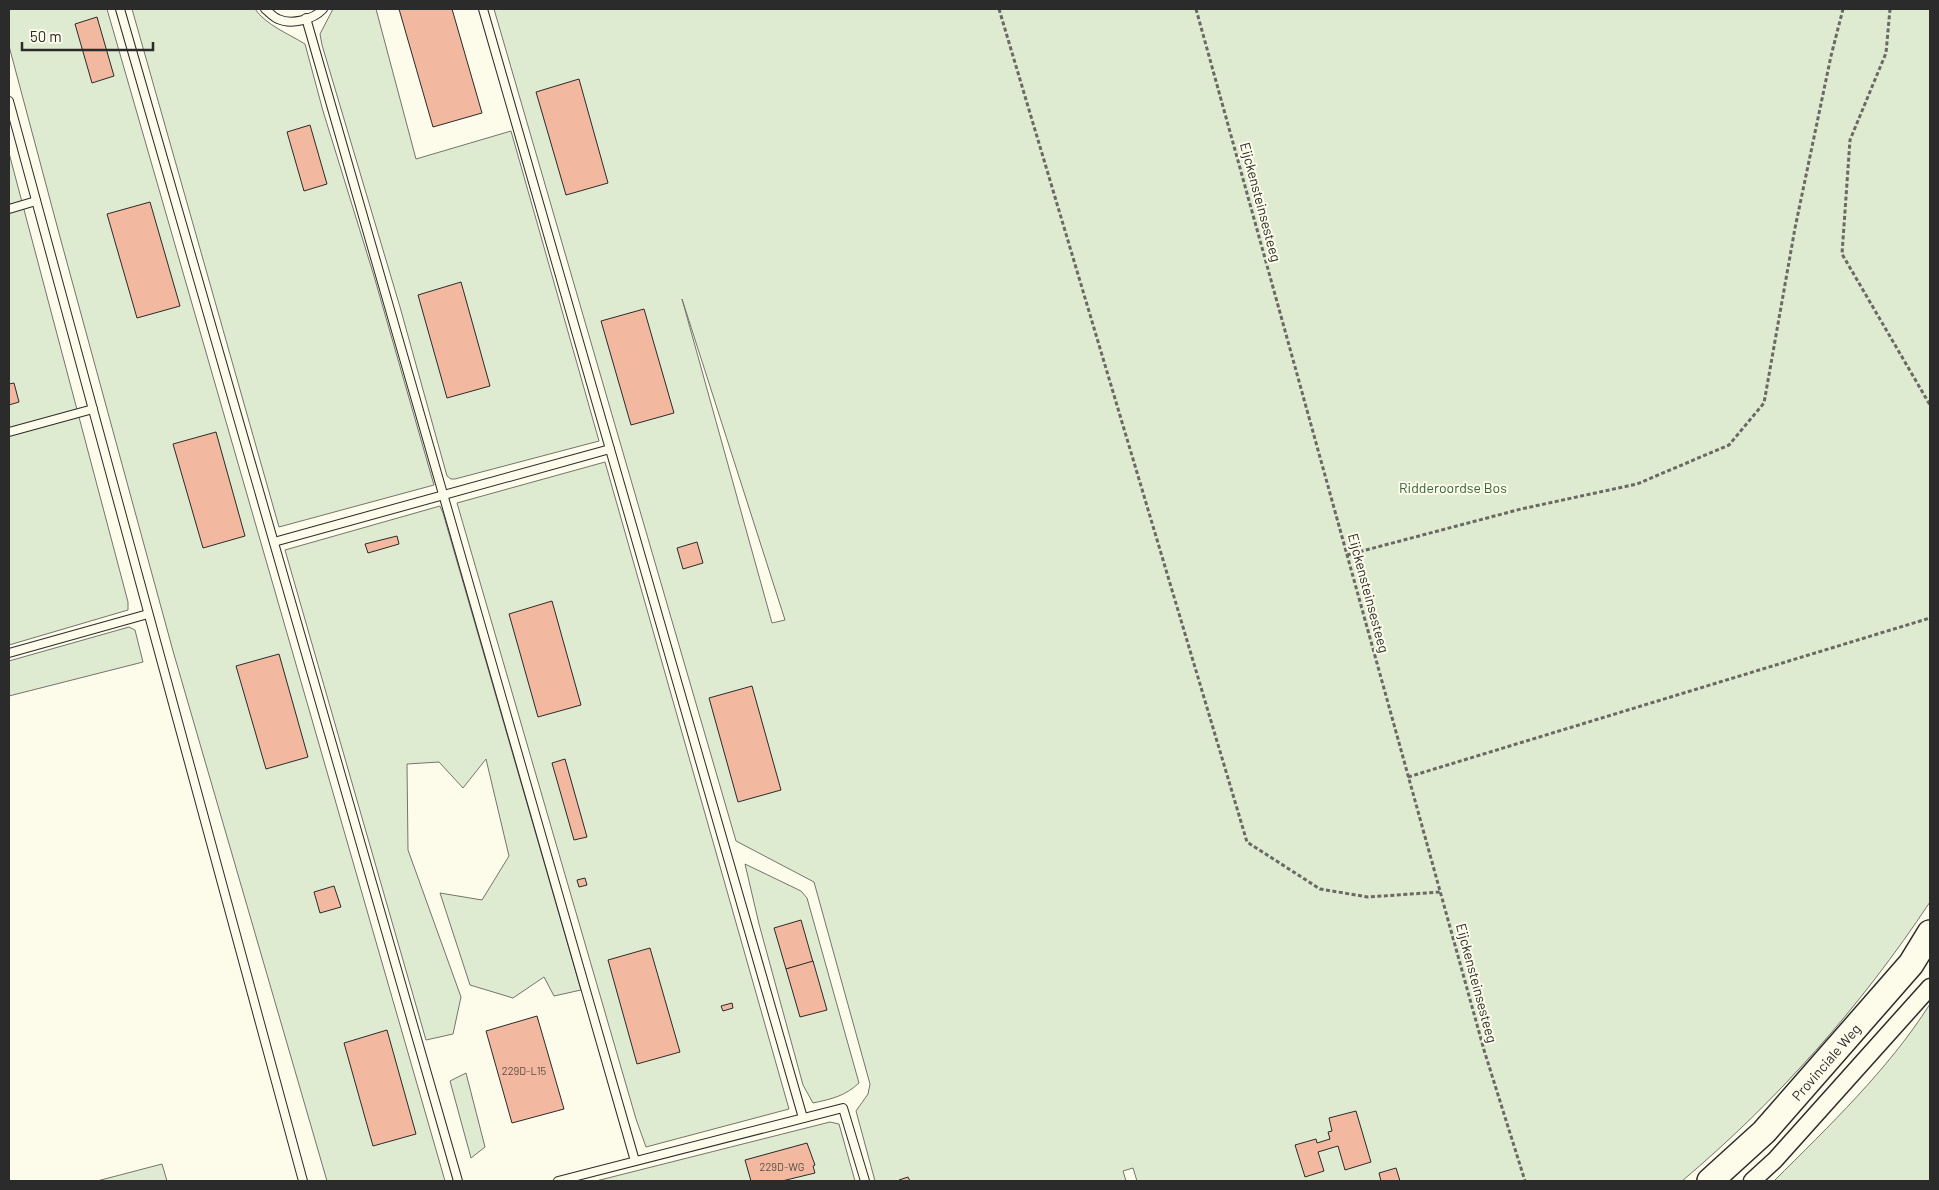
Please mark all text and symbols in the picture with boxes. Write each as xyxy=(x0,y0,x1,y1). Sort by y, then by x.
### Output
scale bar xyxy=(22,20,154,52)
text: 50 m xyxy=(30,27,62,45)
street label: Eijckensteinsesteeg xyxy=(1237,141,1285,263)
park label: Ridderoordse Bos xyxy=(1399,479,1507,496)
street label: Eijckensteinsesteeg xyxy=(1345,532,1393,654)
street label: Eijckensteinsesteeg xyxy=(1453,922,1501,1044)
street label: Provinciale Weg xyxy=(1788,1020,1864,1104)
house number: 229D-L15 xyxy=(502,1064,547,1077)
house number: 229D-WG xyxy=(760,1160,804,1173)

